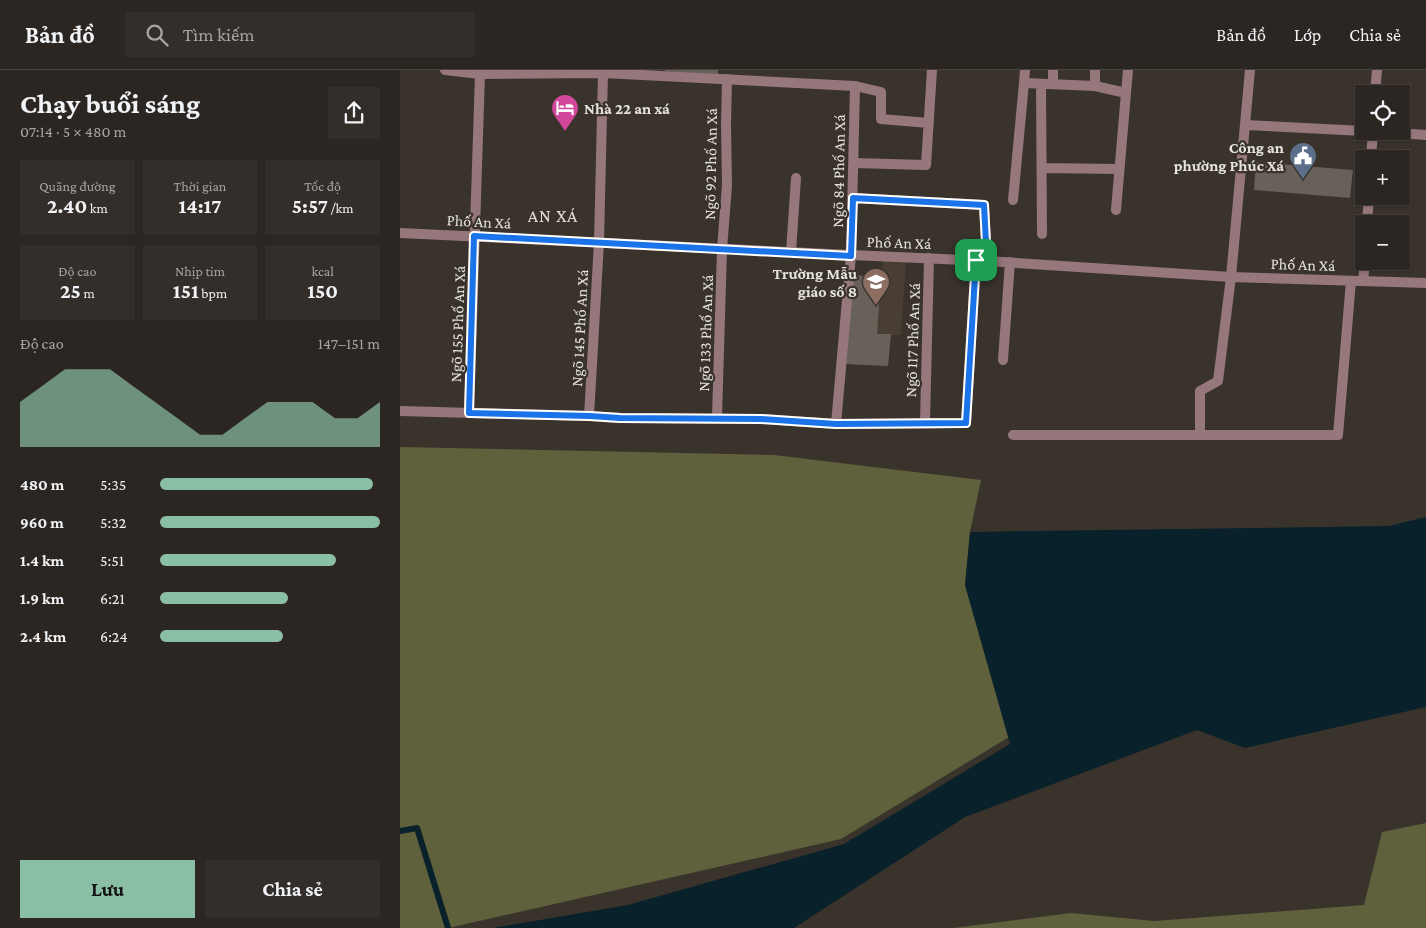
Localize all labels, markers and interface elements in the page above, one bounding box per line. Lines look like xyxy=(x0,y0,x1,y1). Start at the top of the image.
search box xyxy=(125,12,475,57)
text: Bản đồ xyxy=(25,21,95,48)
icon: search xyxy=(143,21,171,49)
text: Tìm kiếm xyxy=(183,24,255,45)
text: Bản đồ xyxy=(1216,25,1266,45)
text: Lớp xyxy=(1294,25,1321,45)
text: Chia sẻ xyxy=(1349,25,1401,45)
map controls xyxy=(1355,85,1410,270)
button: locate xyxy=(1355,85,1410,140)
button: share xyxy=(328,87,380,139)
text: Chạy buổi sáng xyxy=(20,88,200,119)
hotel icon: Nhà 22 an xá xyxy=(550,93,580,132)
place label: Nhà 22 an xá xyxy=(584,100,670,117)
street label: Ngõ 92 Phố An Xá xyxy=(701,107,721,220)
street label: Ngõ 84 Phố An Xá xyxy=(829,114,849,228)
text: 07:14 · 5 × 480 m xyxy=(20,123,126,140)
place label: Công an phường Phúc Xá xyxy=(1174,139,1284,174)
public building icon: Công an phường Phúc Xá xyxy=(1288,141,1318,180)
button: + xyxy=(1355,150,1410,205)
text: Quãng đường xyxy=(39,178,115,194)
text: Thời gian xyxy=(174,178,226,194)
text: Tốc độ xyxy=(304,178,341,194)
text: 2.40 xyxy=(47,194,87,218)
text: 14:17 xyxy=(178,194,222,218)
text: 5:57 xyxy=(292,194,328,218)
text: km xyxy=(87,200,108,216)
text: /km xyxy=(328,200,353,216)
district label: AN XÁ xyxy=(528,206,578,226)
street label: Phố An Xá xyxy=(446,211,512,232)
button: − xyxy=(1355,215,1410,270)
street label: Phố An Xá xyxy=(866,233,932,252)
pin xyxy=(955,239,997,281)
icon: arrive xyxy=(962,246,990,274)
street label: Phố An Xá xyxy=(1270,255,1336,274)
text: Độ cao xyxy=(58,263,96,279)
text: Nhịp tim xyxy=(175,263,225,279)
text: kcal xyxy=(311,263,334,279)
street label: Ngõ 155 Phố An Xá xyxy=(447,265,469,383)
place label: Trường Mẫu giáo số 8 xyxy=(772,265,857,300)
school or university icon: Trường Mẫu giáo số 8 xyxy=(861,267,891,306)
street label: Ngõ 145 Phố An Xá xyxy=(568,268,592,387)
street label: Ngõ 133 Phố An Xá xyxy=(695,274,717,392)
text: 25 xyxy=(60,279,81,303)
text: 151 xyxy=(173,279,199,303)
text: 150 xyxy=(307,279,338,303)
street label: Ngõ 117 Phố An Xá xyxy=(902,282,924,398)
text: m xyxy=(81,285,95,301)
text: bpm xyxy=(199,285,227,301)
text: Độ cao xyxy=(20,335,64,352)
text: 147–151 m xyxy=(318,335,380,352)
text: 480 m xyxy=(20,476,64,493)
text: 5:35 xyxy=(100,476,126,493)
text: 960 m xyxy=(20,514,64,531)
text: 5:32 xyxy=(100,514,126,531)
text: 1.4 km xyxy=(20,552,64,569)
text: 5:51 xyxy=(100,552,124,569)
text: 1.9 km xyxy=(20,590,64,607)
text: 6:21 xyxy=(100,590,125,607)
text: 2.4 km xyxy=(20,628,66,645)
text: 6:24 xyxy=(100,628,128,645)
button: Lưu xyxy=(20,860,195,918)
button: Chia sẻ xyxy=(205,860,380,918)

